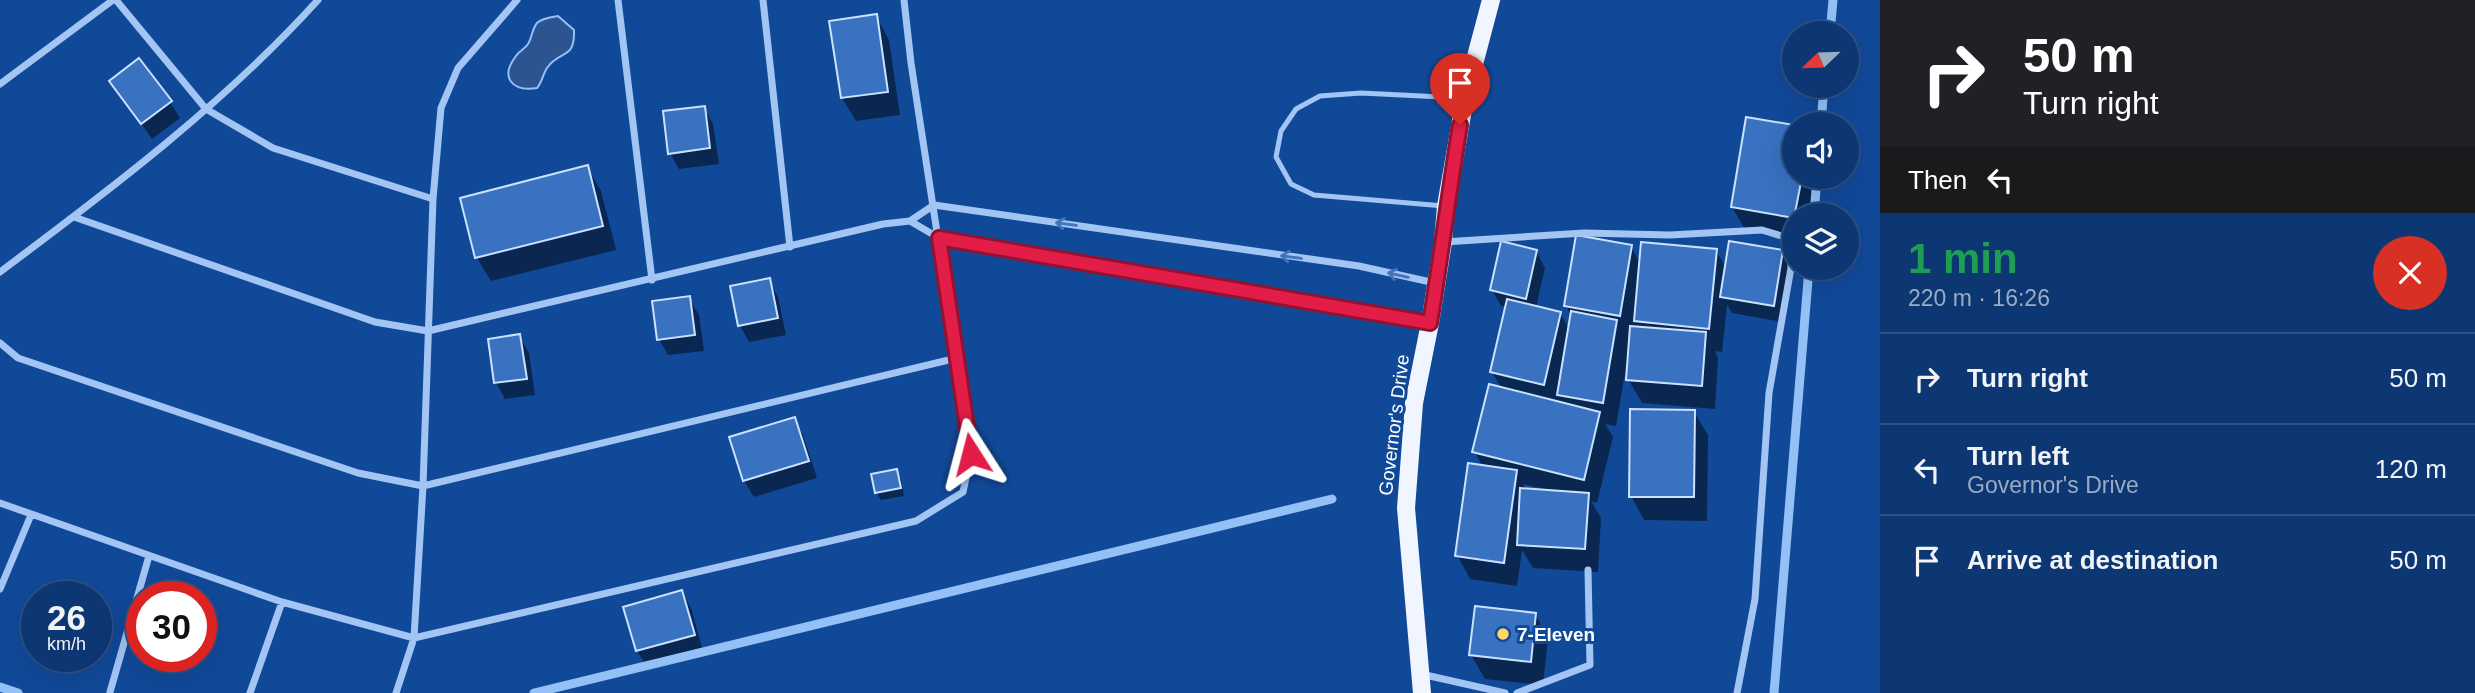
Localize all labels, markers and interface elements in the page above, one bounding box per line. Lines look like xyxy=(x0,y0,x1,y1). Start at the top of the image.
north arrow xyxy=(1782,21,1858,98)
map controls xyxy=(1782,21,1859,280)
icon: right xyxy=(1908,28,1999,119)
text: 50 m xyxy=(2023,28,2135,82)
pin xyxy=(1430,53,1490,125)
icon: arrive xyxy=(1441,64,1479,102)
text: Turn right xyxy=(2023,85,2159,121)
button: sound xyxy=(1782,112,1859,189)
icon: left xyxy=(1981,161,2019,199)
text: Then xyxy=(1908,165,1967,195)
button: layers xyxy=(1782,203,1859,280)
one-way arrow xyxy=(1055,218,1078,231)
text: 1 min xyxy=(1908,235,2018,282)
button: close xyxy=(2373,236,2447,310)
one-way arrow xyxy=(1280,250,1303,263)
one-way arrow xyxy=(1387,268,1409,281)
text: 220 m · 16:26 xyxy=(1908,285,2050,311)
street label: Governor's Drive xyxy=(1375,353,1413,497)
icon: right xyxy=(1908,360,1946,398)
text: Turn right xyxy=(1967,363,2088,393)
text: 50 m xyxy=(2389,363,2447,393)
position arrow xyxy=(934,417,1008,491)
text: Turn left xyxy=(1967,441,2069,471)
icon: left xyxy=(1908,451,1946,489)
text: 120 m xyxy=(2375,454,2447,484)
text: Governor's Drive xyxy=(1967,472,2139,498)
icon: arrive xyxy=(1908,542,1946,580)
text: Arrive at destination xyxy=(1967,545,2218,575)
text: 50 m xyxy=(2389,545,2447,575)
speed limit sign: 30 xyxy=(126,581,217,672)
text: 26 xyxy=(47,598,86,637)
place label: 7-Eleven xyxy=(1517,624,1595,645)
marker: 7-Eleven xyxy=(1495,626,1511,642)
text: km/h xyxy=(47,634,86,654)

